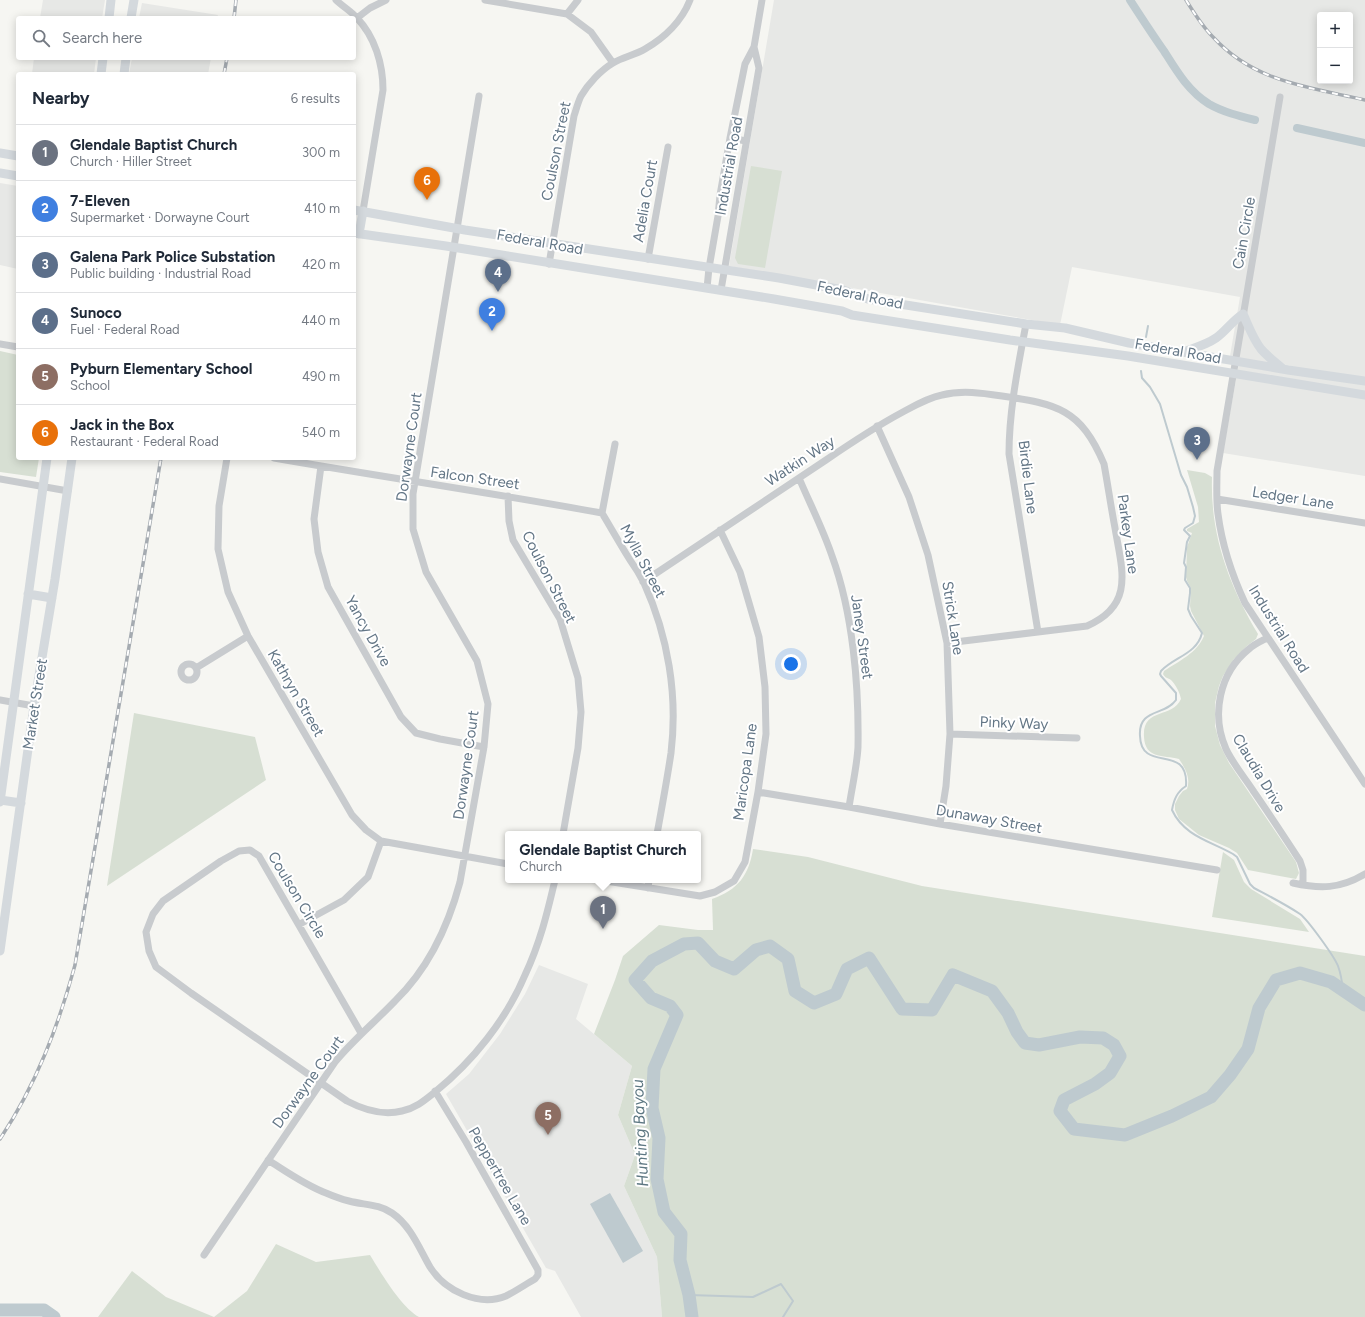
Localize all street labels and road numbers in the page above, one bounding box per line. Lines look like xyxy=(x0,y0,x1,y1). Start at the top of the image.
street label: Coulson Street xyxy=(538,99,575,202)
street label: Industrial Road xyxy=(711,115,747,217)
street label: Adelia Court xyxy=(629,158,661,244)
street label: Cain Circle xyxy=(1229,195,1259,271)
street label: Federal Road xyxy=(495,226,585,258)
street label: Federal Road xyxy=(815,277,905,313)
street label: Federal Road xyxy=(1133,335,1223,367)
street label: Dorwayne Court xyxy=(392,391,426,503)
street label: Watkin Way xyxy=(762,432,838,490)
street label: Birdie Lane xyxy=(1015,439,1041,515)
street label: Falcon Street xyxy=(429,463,521,493)
street label: Ledger Lane xyxy=(1251,483,1335,513)
street label: Parkey Lane xyxy=(1114,493,1142,575)
street label: Mylla Street xyxy=(616,521,670,601)
street label: Coulson Street xyxy=(518,528,580,626)
street label: Strick Lane xyxy=(938,580,968,656)
street label: Industrial Road xyxy=(1245,582,1313,676)
street label: Yancy Drive xyxy=(341,592,395,670)
street label: Janey Street xyxy=(847,593,877,681)
street label: Kathryn Street xyxy=(264,646,328,740)
street label: Market Street xyxy=(19,657,51,751)
street label: Dorwayne Court xyxy=(449,709,483,821)
street label: Pinky Way xyxy=(979,713,1049,733)
street label: Maricopa Lane xyxy=(729,722,761,822)
street label: Claudia Drive xyxy=(1229,730,1289,816)
street label: Dunaway Street xyxy=(935,801,1044,837)
street label: Coulson Circle xyxy=(264,848,330,942)
street label: Dorwayne Court xyxy=(268,1032,348,1132)
street label: Peppertree Lane xyxy=(465,1124,535,1228)

